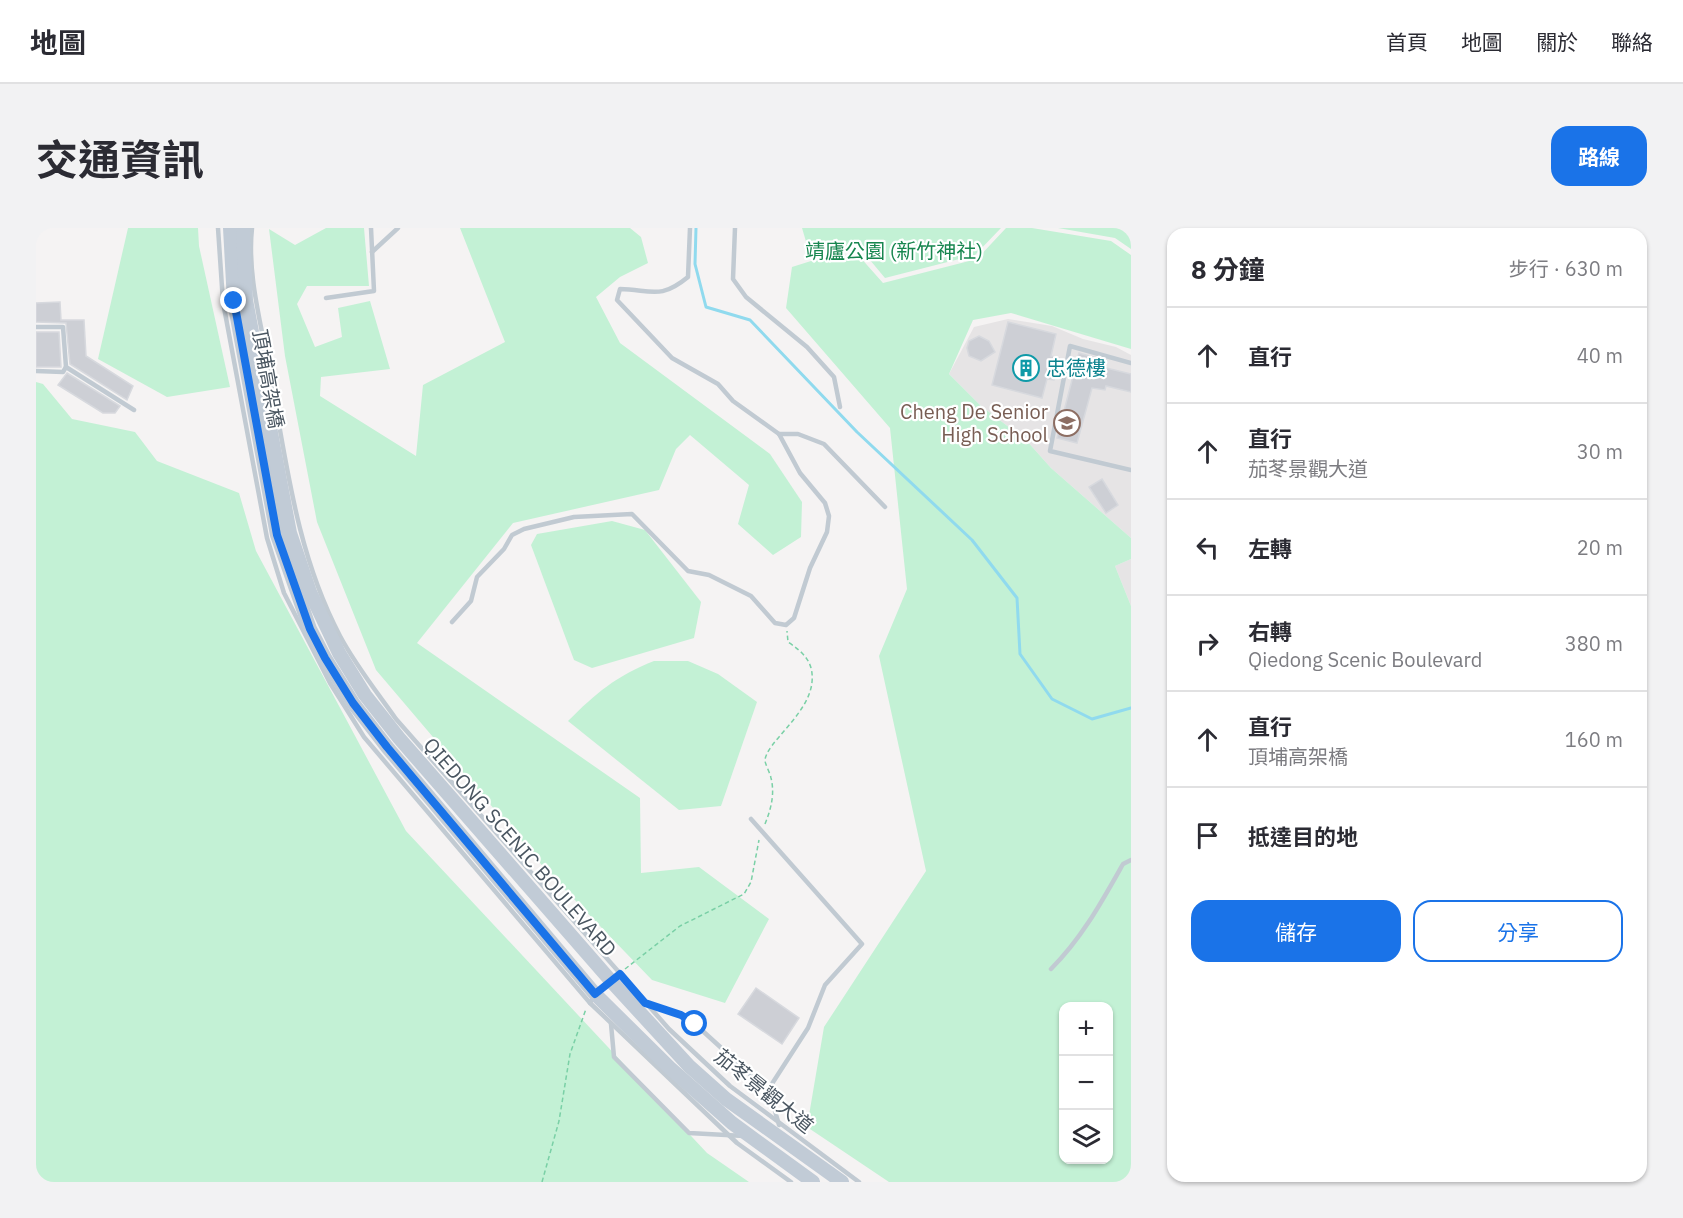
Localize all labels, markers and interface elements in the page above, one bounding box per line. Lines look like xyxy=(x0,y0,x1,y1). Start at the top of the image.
text: 地圖 xyxy=(30,24,86,61)
text: 首頁 xyxy=(1386,28,1428,56)
text: 地圖 xyxy=(1461,28,1503,56)
text: 關於 xyxy=(1536,28,1578,56)
text: 聯絡 xyxy=(1611,28,1653,56)
button: 路線 xyxy=(1551,126,1647,186)
text: 交通資訊 xyxy=(36,132,204,187)
park label: 靖廬公園 (新竹神社) xyxy=(805,237,983,264)
text: 8 分鐘 xyxy=(1191,252,1265,286)
text: 步行 · 630 m xyxy=(1509,255,1623,282)
route end xyxy=(220,287,246,313)
street label: 頂埔高架橋 xyxy=(247,327,290,430)
icon: ahead xyxy=(1191,339,1224,372)
text: 直行 xyxy=(1248,342,1292,371)
text: 40 m xyxy=(1577,342,1623,369)
building icon: 忠德樓 xyxy=(1011,353,1041,383)
place label: 忠德樓 xyxy=(1046,354,1106,381)
place label: Cheng De Senior High School xyxy=(900,398,1048,448)
school or university icon: Cheng De Senior High School xyxy=(1052,408,1082,438)
text: 直行 xyxy=(1248,424,1292,453)
icon: ahead xyxy=(1191,435,1224,468)
text: 30 m xyxy=(1577,438,1623,465)
text: 茄苳景觀大道 xyxy=(1248,455,1368,482)
icon: left xyxy=(1191,531,1224,564)
text: 左轉 xyxy=(1248,534,1292,563)
text: 20 m xyxy=(1577,534,1623,561)
text: 右轉 xyxy=(1248,617,1292,646)
icon: right xyxy=(1191,627,1224,660)
text: 380 m xyxy=(1565,630,1623,657)
text: Qiedong Scenic Boulevard xyxy=(1248,646,1482,673)
text: 直行 xyxy=(1248,712,1292,741)
icon: ahead xyxy=(1191,723,1224,756)
text: 160 m xyxy=(1565,726,1623,753)
street label: QIEDONG SCENIC BOULEVARD xyxy=(418,731,623,962)
text: 頂埔高架橋 xyxy=(1248,743,1348,770)
icon: arrive xyxy=(1191,819,1224,852)
text: 抵達目的地 xyxy=(1248,822,1358,851)
button: 儲存 xyxy=(1191,900,1401,962)
button: 分享 xyxy=(1413,900,1623,962)
map controls xyxy=(1059,1002,1113,1164)
button: + xyxy=(1059,1002,1113,1056)
route start xyxy=(681,1010,707,1036)
street label: 茄苳景觀大道 xyxy=(709,1042,819,1139)
button: − xyxy=(1059,1056,1113,1110)
button: layers xyxy=(1059,1110,1113,1164)

